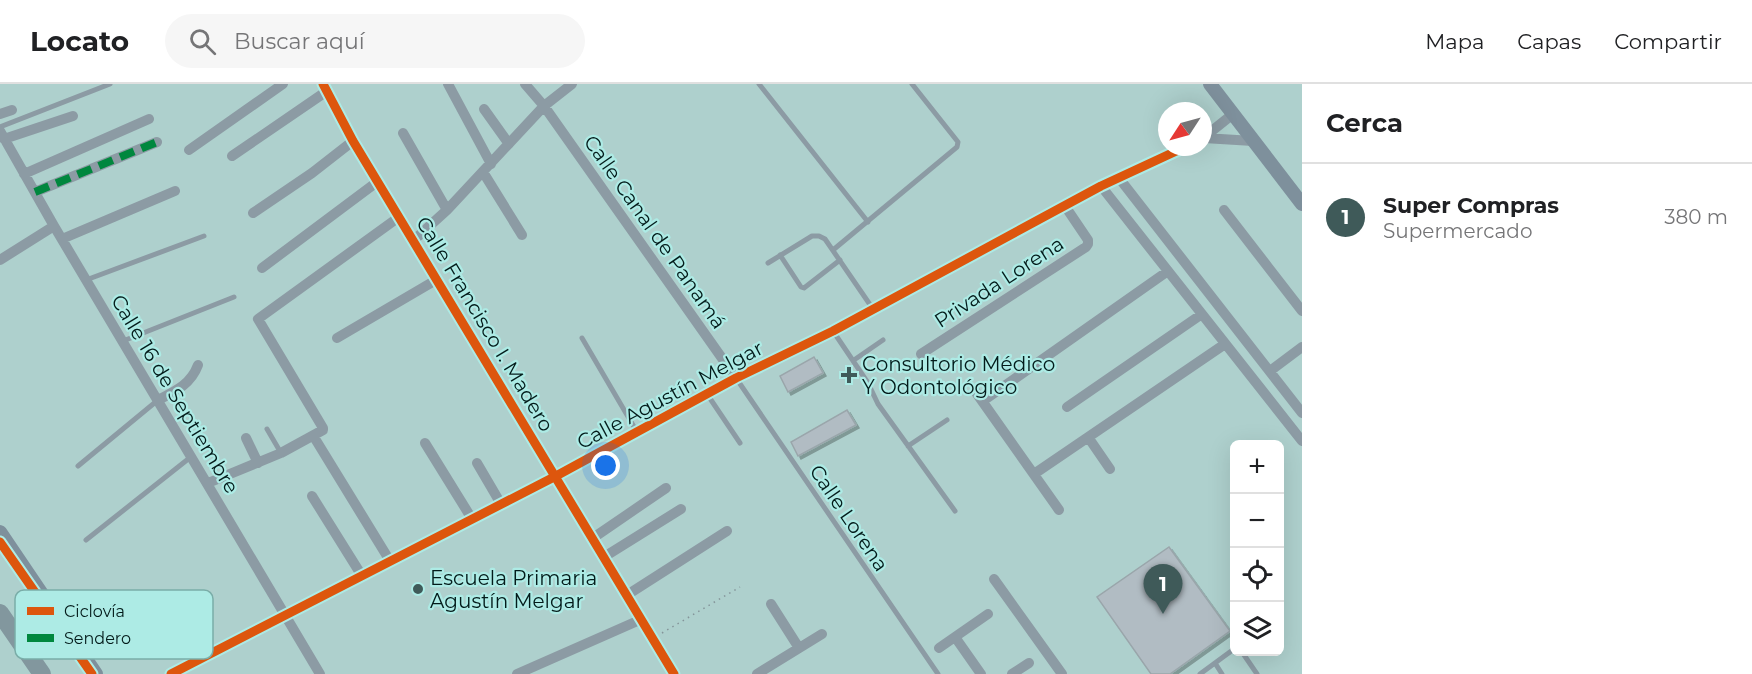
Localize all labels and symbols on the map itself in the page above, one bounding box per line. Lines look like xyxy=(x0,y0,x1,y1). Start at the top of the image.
north arrow xyxy=(1158,102,1212,156)
street label: Calle Canal de Panamá xyxy=(579,131,731,333)
street label: Calle Francisco I. Madero xyxy=(411,212,559,436)
street label: Privada Lorena xyxy=(930,231,1068,333)
street label: Calle 16 de Septiembre xyxy=(106,290,244,498)
street label: Calle Agustín Melgar xyxy=(573,336,767,454)
place label: Consultorio Médico Y Odontológico xyxy=(862,352,1055,399)
marker: Consultorio Médico Y Odontológico xyxy=(840,366,858,384)
your location xyxy=(591,451,620,480)
street label: Calle Lorena xyxy=(805,460,893,576)
pin: 1 xyxy=(1144,564,1182,614)
place label: Escuela Primaria Agustín Melgar xyxy=(430,566,597,613)
marker: Escuela Primaria Agustín Melgar xyxy=(411,582,425,596)
legend xyxy=(15,590,213,659)
text: Ciclovía xyxy=(64,602,125,621)
text: Sendero xyxy=(64,629,131,648)

